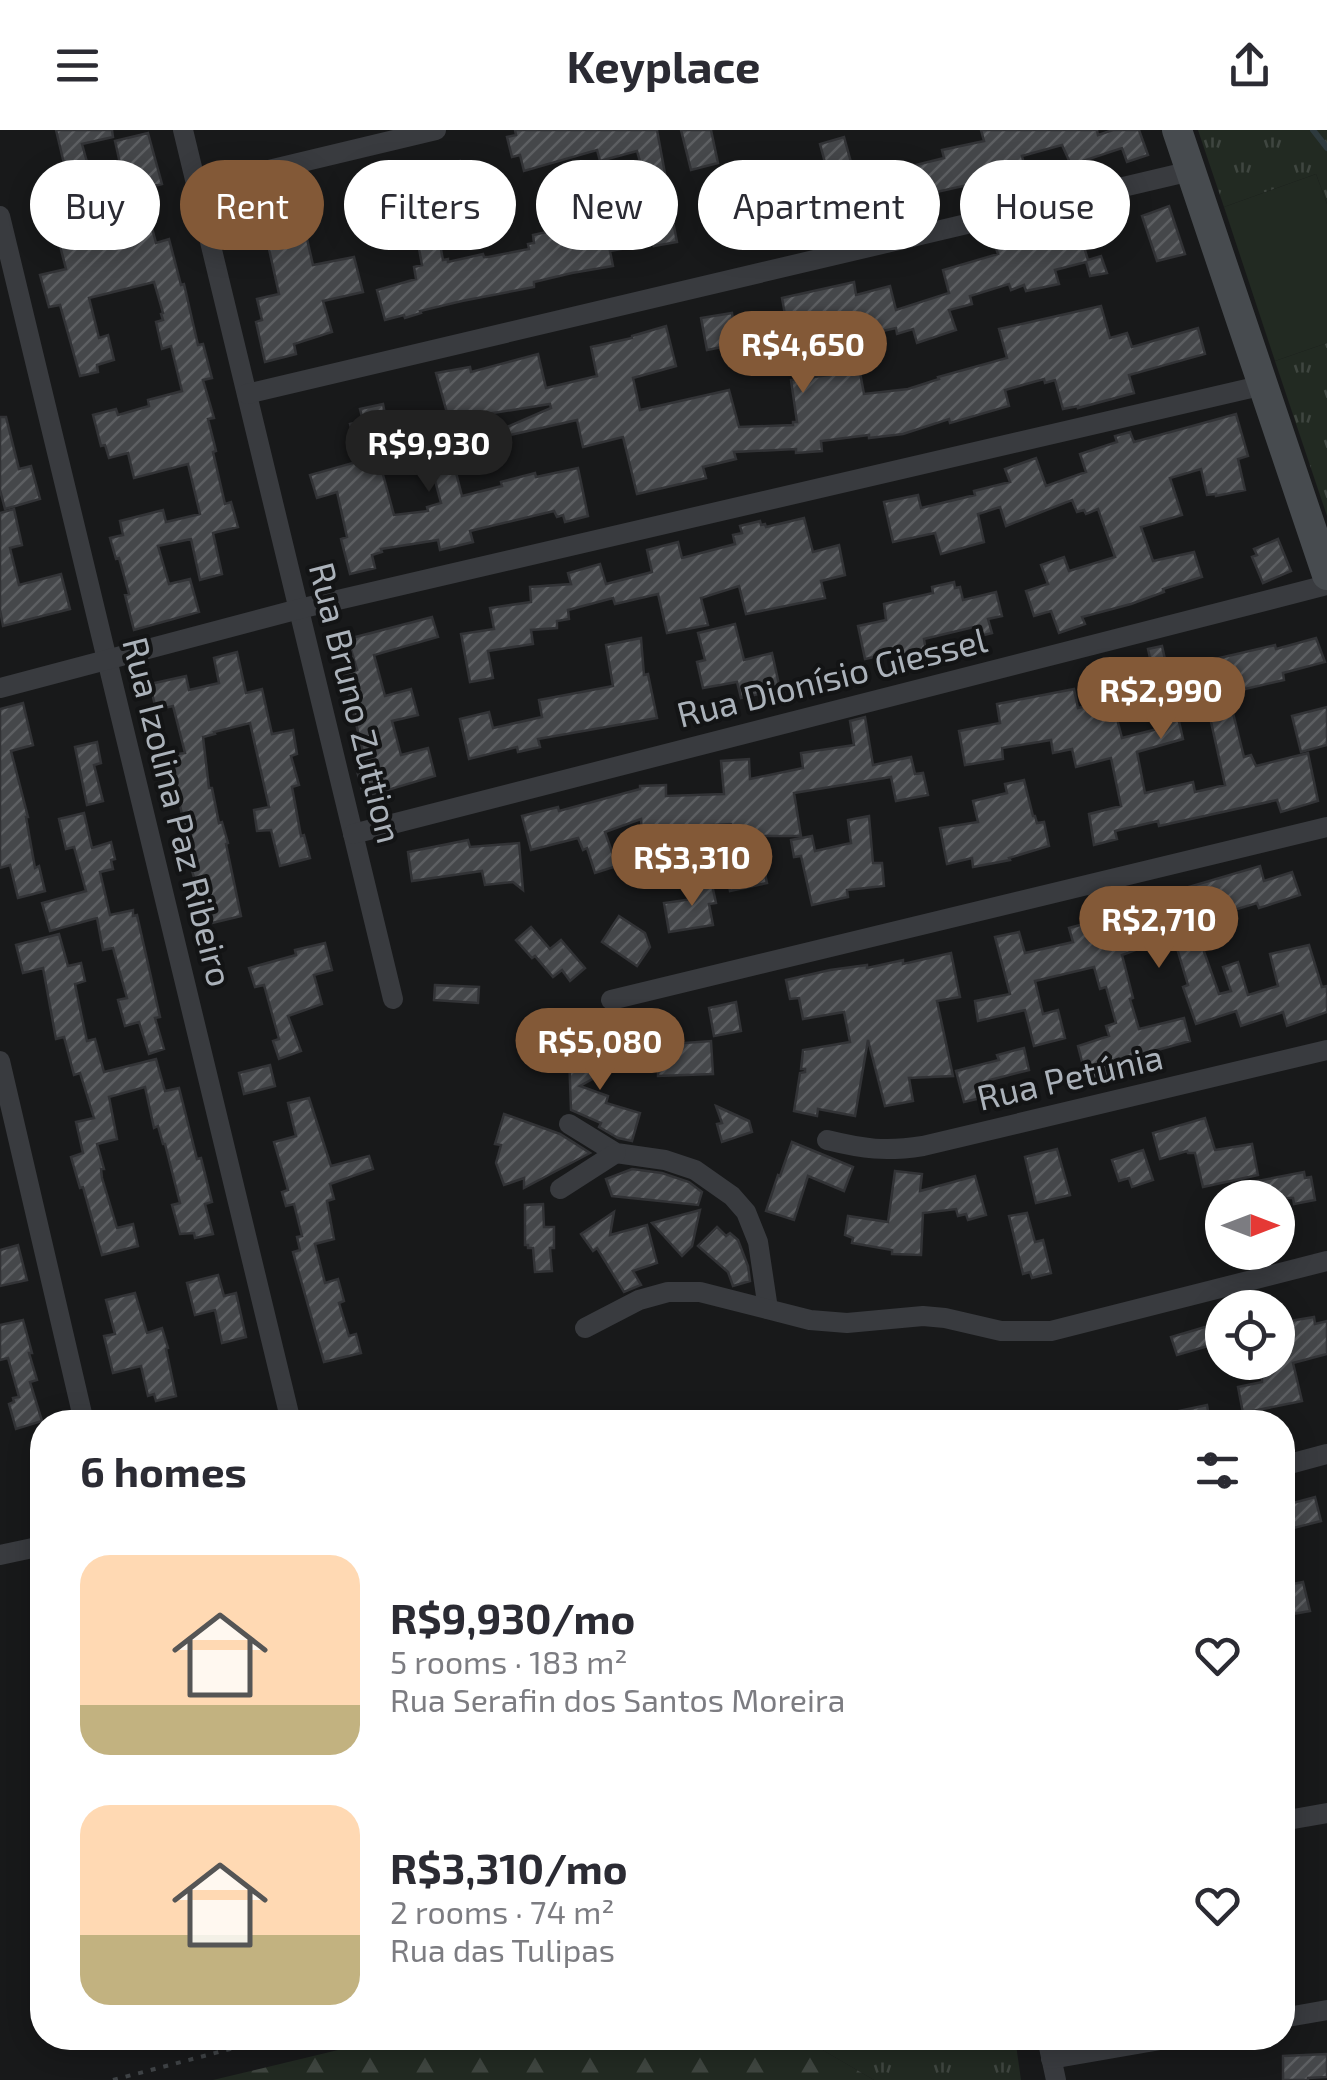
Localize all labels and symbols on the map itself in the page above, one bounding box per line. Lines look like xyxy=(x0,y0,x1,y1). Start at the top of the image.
pin: R$4,650 xyxy=(711,311,895,396)
pin: R$9,930 xyxy=(337,410,521,495)
street label: Rua Bruno Zuttion xyxy=(302,558,412,847)
street label: Rua Dionísio Giessel xyxy=(672,617,991,735)
street label: Rua Izolina Paz Ribeiro xyxy=(115,633,243,991)
pin: R$2,990 xyxy=(1069,657,1253,742)
pin: R$3,310 xyxy=(600,824,784,909)
pin: R$2,710 xyxy=(1067,886,1251,971)
pin: R$5,080 xyxy=(508,1008,692,1093)
street label: Rua Petúnia xyxy=(973,1034,1167,1118)
north arrow xyxy=(1205,1180,1295,1270)

